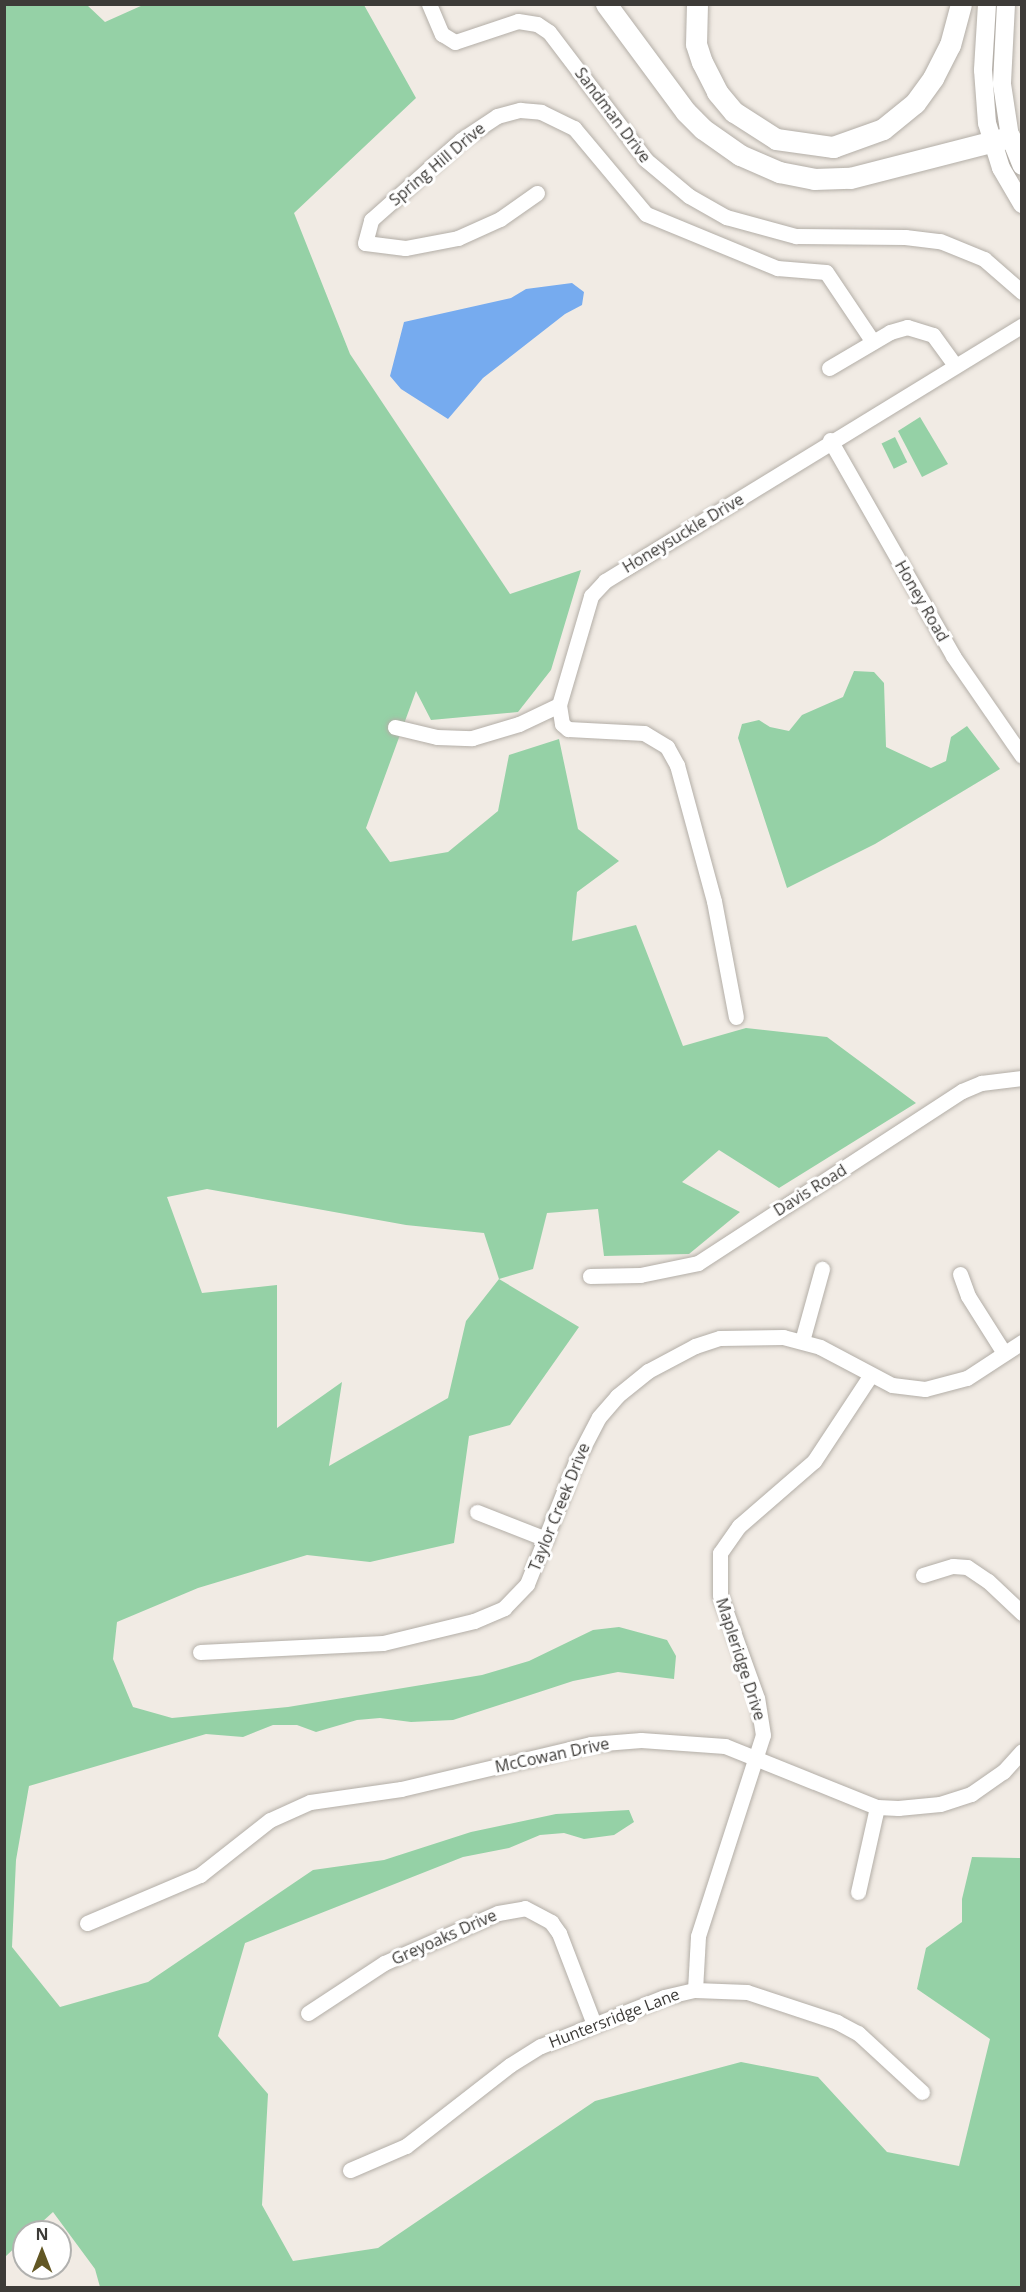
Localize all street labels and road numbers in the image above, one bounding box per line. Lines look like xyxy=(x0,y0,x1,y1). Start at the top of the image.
street label: Sandman Drive xyxy=(571,64,655,166)
street label: Spring Hill Drive xyxy=(385,118,489,210)
street label: Honeysuckle Drive xyxy=(619,489,747,577)
street label: Honey Road xyxy=(891,557,953,645)
street label: Davis Road xyxy=(770,1160,850,1220)
street label: Taylor Creek Drive xyxy=(525,1440,593,1574)
street label: Mapleridge Drive xyxy=(712,1595,770,1723)
street label: McCowan Drive xyxy=(493,1734,611,1776)
street label: Greyoaks Drive xyxy=(388,1905,500,1969)
street label: Huntersridge Lane xyxy=(546,1984,682,2052)

